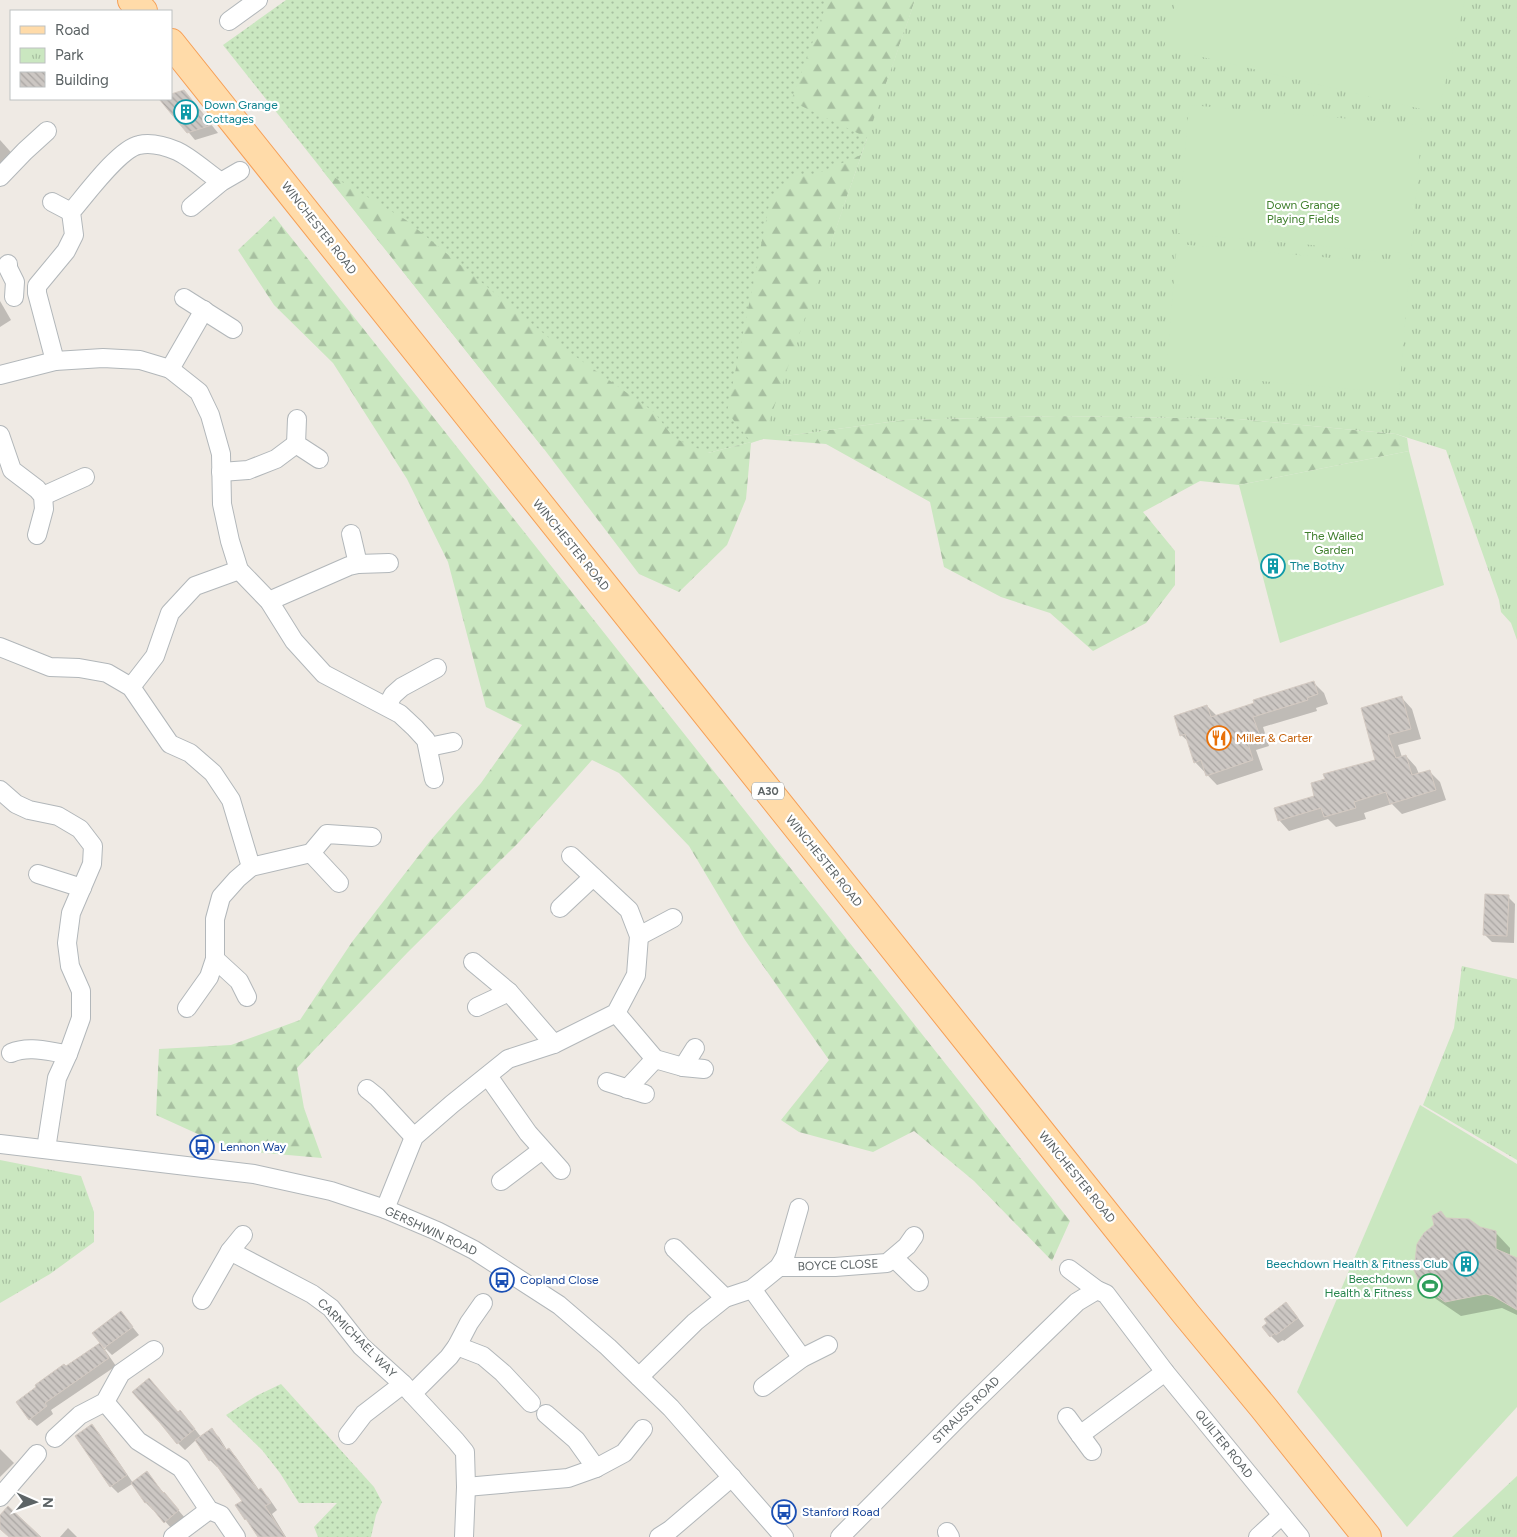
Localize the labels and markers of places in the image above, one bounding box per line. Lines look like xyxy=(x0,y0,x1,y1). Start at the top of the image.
place label: Down Grange Cottages xyxy=(204,98,278,126)
building icon: Down Grange Cottages xyxy=(173,99,199,125)
building icon: The Bothy xyxy=(1260,553,1286,579)
place label: The Bothy xyxy=(1290,559,1345,573)
restaurant icon: Miller & Carter xyxy=(1206,725,1232,751)
place label: Miller & Carter xyxy=(1236,731,1312,745)
bus stop icon: Lennon Way xyxy=(189,1134,215,1160)
place label: Lennon Way xyxy=(220,1140,287,1154)
building icon: Beechdown Health & Fitness Club xyxy=(1453,1251,1479,1277)
place label: Beechdown Health & Fitness Club xyxy=(1266,1257,1448,1271)
bus stop icon: Copland Close xyxy=(489,1267,515,1293)
place label: Beechdown Health & Fitness xyxy=(1325,1272,1412,1300)
place label: Copland Close xyxy=(520,1273,599,1287)
sports icon: Beechdown Health & Fitness xyxy=(1417,1273,1443,1299)
bus stop icon: Stanford Road xyxy=(771,1499,797,1525)
place label: Stanford Road xyxy=(802,1505,880,1519)

